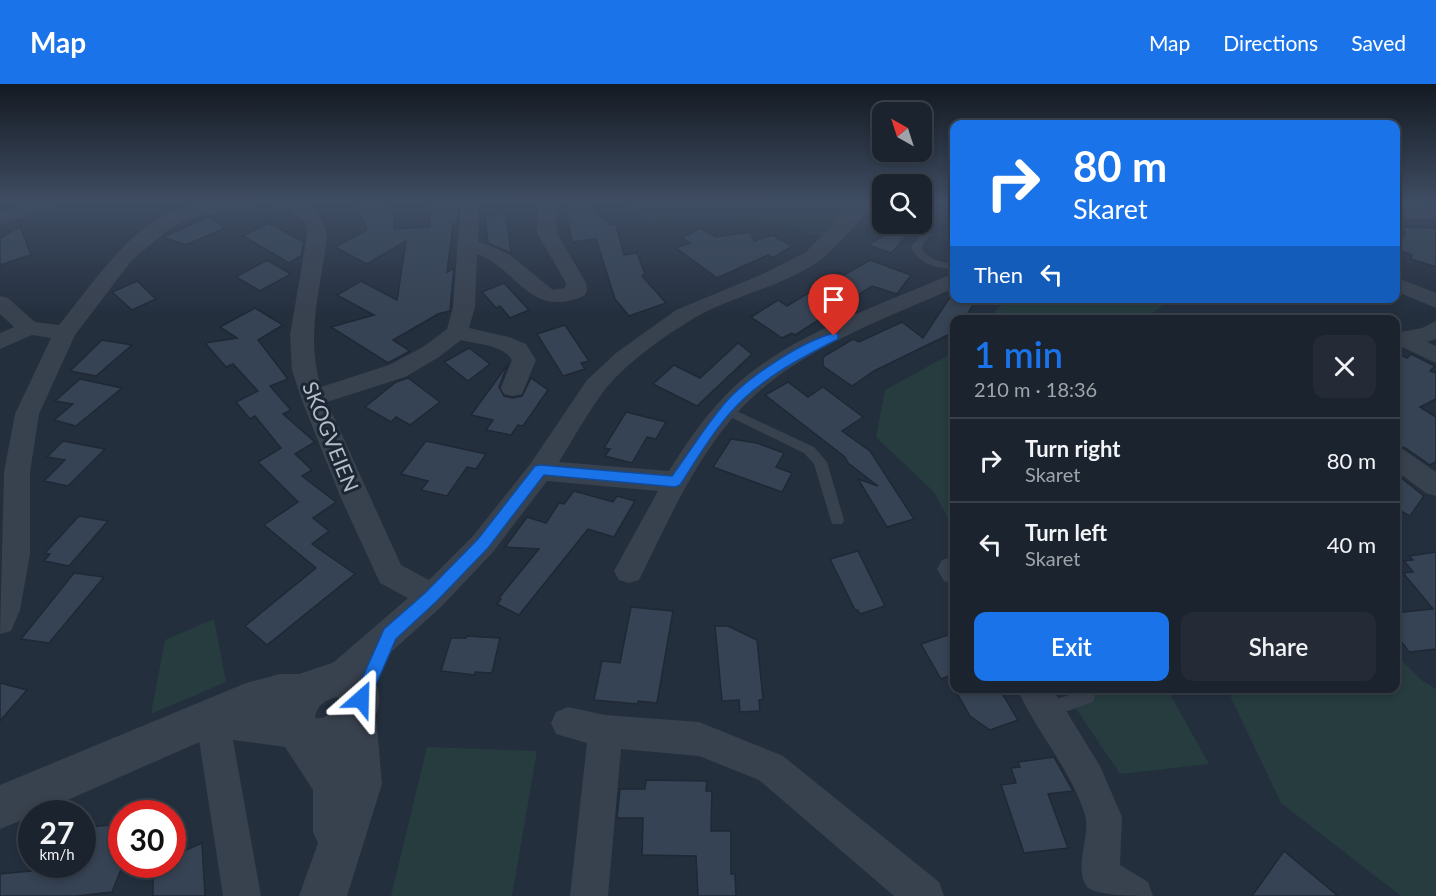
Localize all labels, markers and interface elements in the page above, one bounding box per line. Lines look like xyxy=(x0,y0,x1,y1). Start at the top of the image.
text: Map xyxy=(30,25,86,59)
text: Map xyxy=(1149,30,1190,55)
text: Directions xyxy=(1223,30,1318,55)
text: Saved xyxy=(1351,30,1406,55)
north arrow xyxy=(872,102,932,162)
map controls xyxy=(872,102,932,234)
text: 80 m xyxy=(1073,141,1167,191)
icon: right xyxy=(974,144,1052,222)
button: search xyxy=(872,174,932,234)
text: Skaret xyxy=(1073,192,1148,225)
icon: left xyxy=(1035,258,1068,291)
text: Then xyxy=(974,261,1023,288)
pin xyxy=(808,274,859,336)
icon: arrive xyxy=(817,283,850,316)
text: 1 min xyxy=(974,332,1063,376)
button: close xyxy=(1313,335,1376,398)
text: 210 m · 18:36 xyxy=(974,377,1097,401)
street label: SKOGVEIEN xyxy=(298,378,365,495)
text: Turn right xyxy=(1025,435,1120,462)
icon: right xyxy=(974,444,1007,477)
text: 80 m xyxy=(1327,447,1376,474)
text: Skaret xyxy=(1025,462,1080,486)
text: Turn left xyxy=(1025,519,1107,546)
icon: left xyxy=(974,528,1007,561)
text: 40 m xyxy=(1327,531,1376,558)
text: Skaret xyxy=(1025,546,1080,570)
button: Exit xyxy=(974,612,1169,681)
button: Share xyxy=(1181,612,1376,681)
position arrow xyxy=(329,667,393,731)
speed limit sign: 30 xyxy=(108,800,186,878)
text: 27 xyxy=(40,814,74,850)
text: km/h xyxy=(39,845,75,863)

